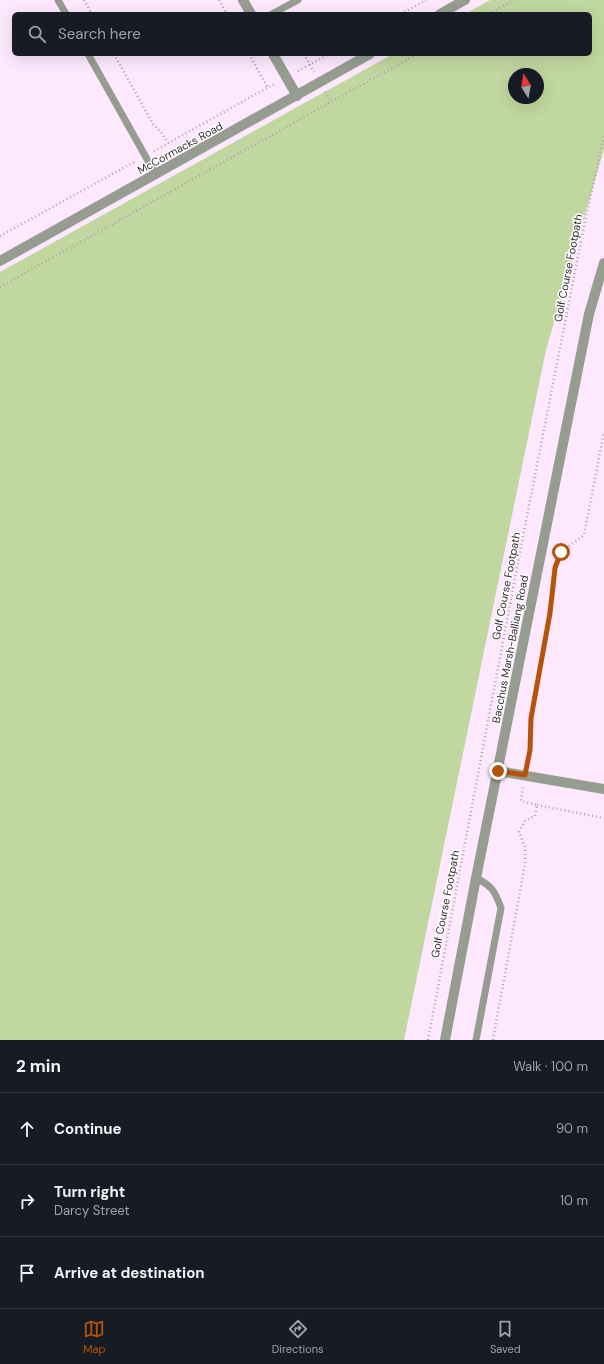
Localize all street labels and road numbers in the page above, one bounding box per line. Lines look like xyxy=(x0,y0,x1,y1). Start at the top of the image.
street label: McCormacks Road xyxy=(135,119,225,177)
street label: Golf Course Footpath xyxy=(551,213,585,323)
street label: Golf Course Footpath xyxy=(489,531,523,641)
street label: Bacchus Marsh-Balliang Road xyxy=(489,574,531,724)
street label: Golf Course Footpath xyxy=(428,849,462,959)

